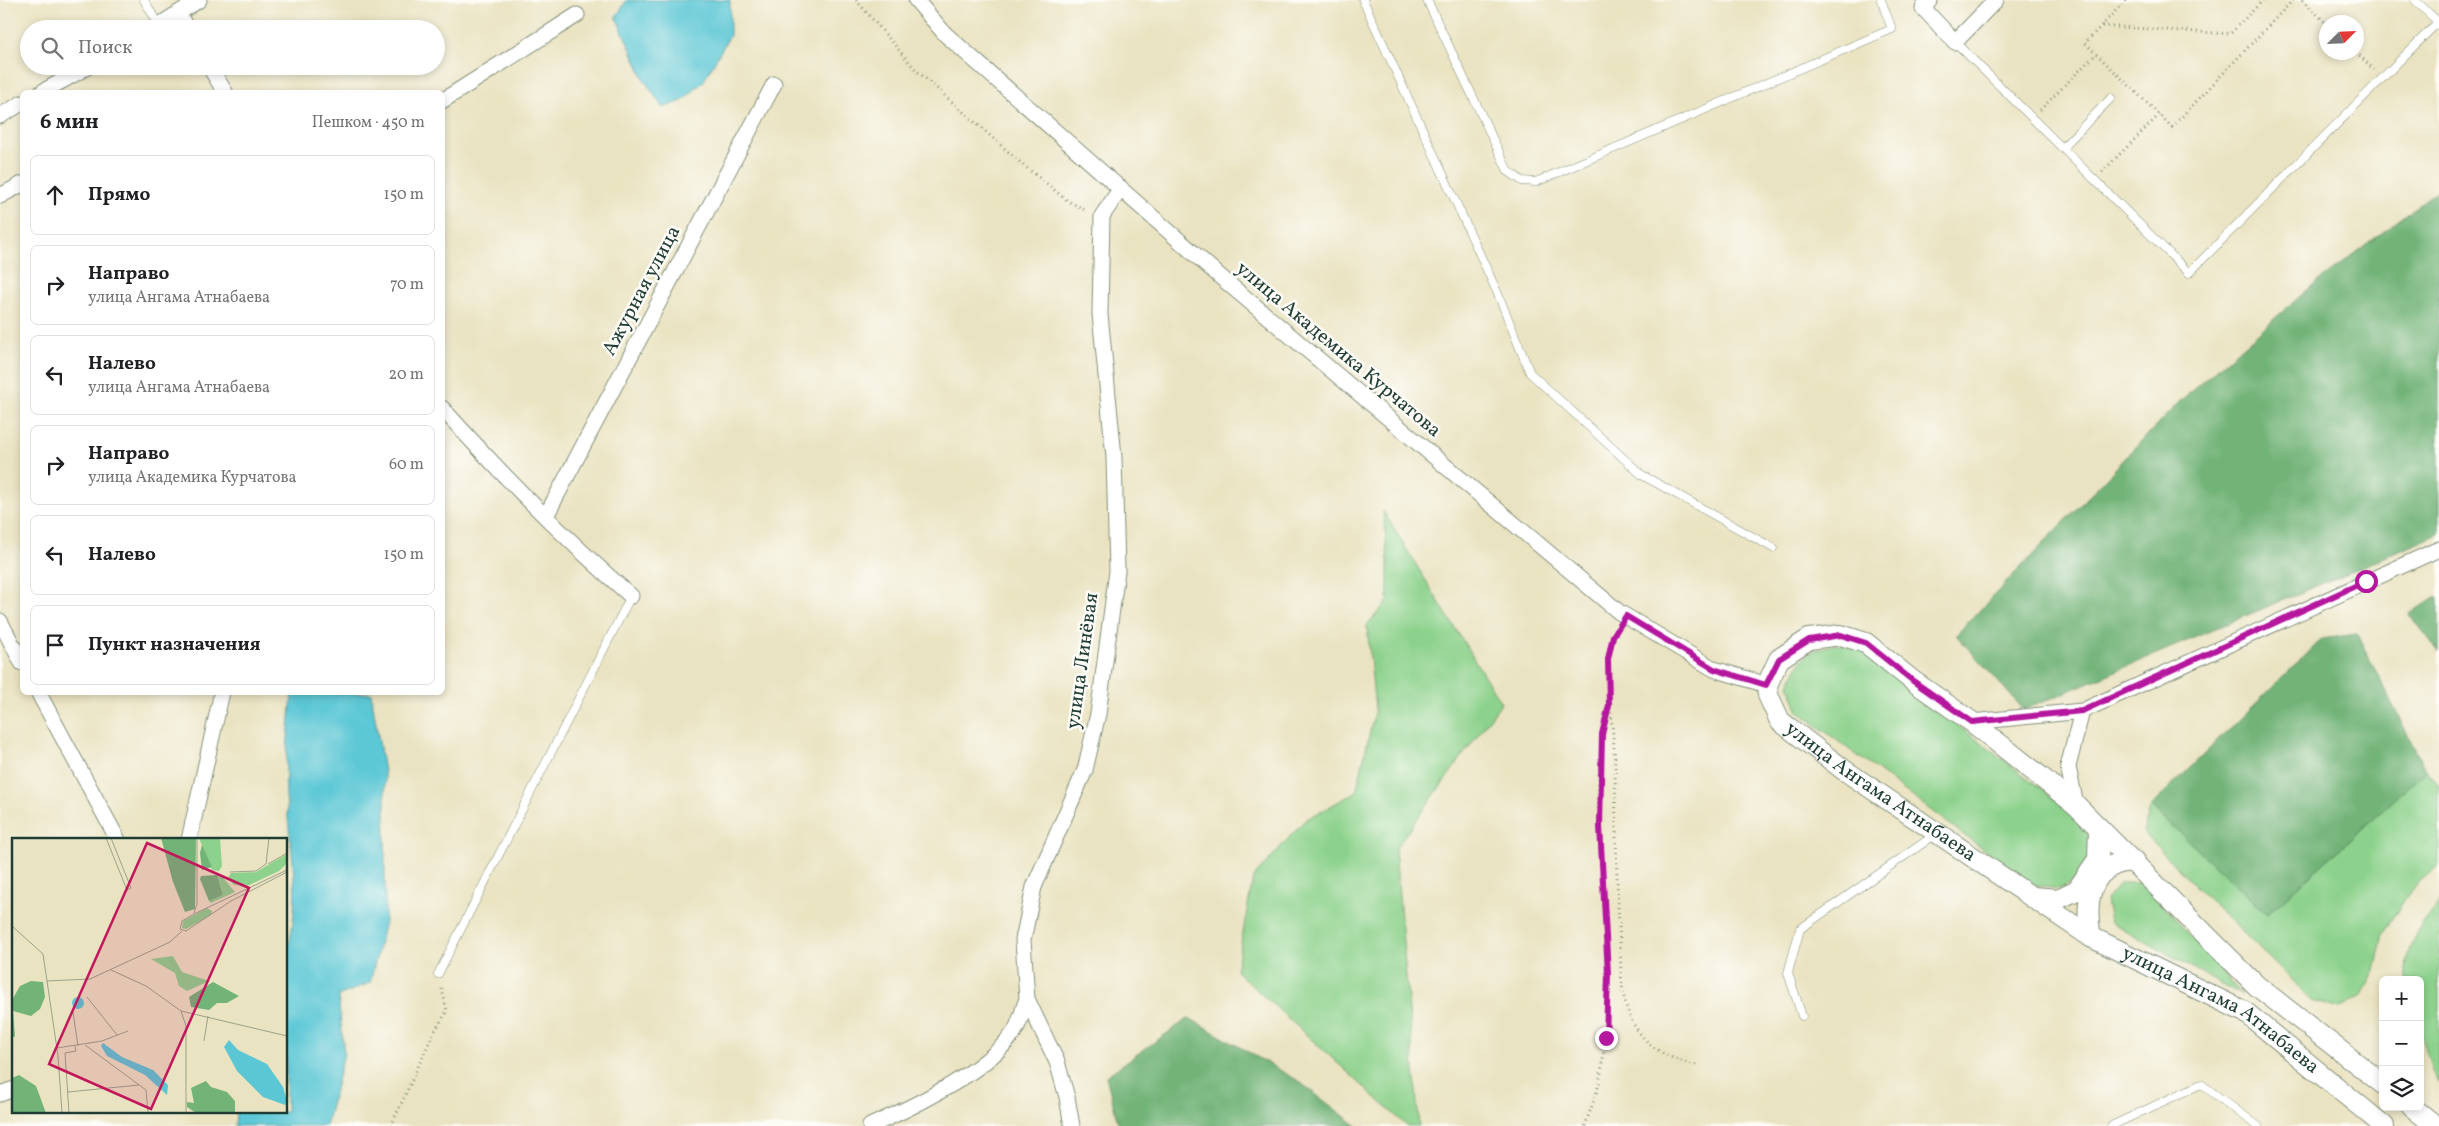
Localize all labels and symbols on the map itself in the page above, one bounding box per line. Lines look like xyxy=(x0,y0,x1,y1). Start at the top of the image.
north arrow xyxy=(2319,15,2364,60)
street label: Ажурная улица xyxy=(596,221,688,361)
street label: улица Академика Курчатова xyxy=(1229,255,1447,445)
route start xyxy=(2355,570,2378,593)
street label: улица Линёвая xyxy=(1060,591,1106,731)
street label: улица Ангама Атнабаева xyxy=(1779,716,1981,869)
inset map xyxy=(12,838,288,1114)
street label: улица Ангама Атнабаева xyxy=(2117,940,2325,1081)
route end xyxy=(1595,1027,1618,1050)

